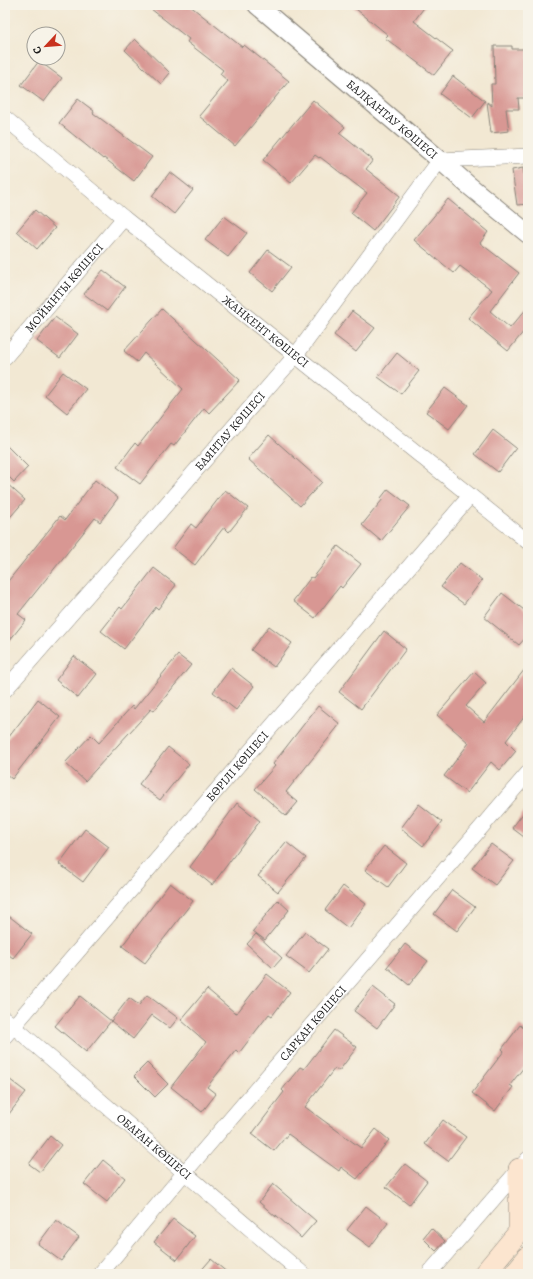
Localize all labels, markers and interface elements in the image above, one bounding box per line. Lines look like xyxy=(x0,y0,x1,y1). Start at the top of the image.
north arrow xyxy=(26,26,66,66)
text: С xyxy=(29,44,46,56)
street label: БАЛҚАНТАУ КӨШЕСІ xyxy=(343,76,441,163)
street label: МОЙЫНТЫ КӨШЕСІ xyxy=(21,240,107,336)
street label: ЖАНКЕНТ КӨШЕСІ xyxy=(219,292,312,371)
street label: БАЯНТАУ КӨШЕСІ xyxy=(191,388,269,474)
street label: БӨРІЛІ КӨШЕСІ xyxy=(202,728,272,805)
street label: САРҚАН КӨШЕСІ xyxy=(276,982,350,1064)
street label: ОБАҒАН КӨШЕСІ xyxy=(113,1110,195,1183)

